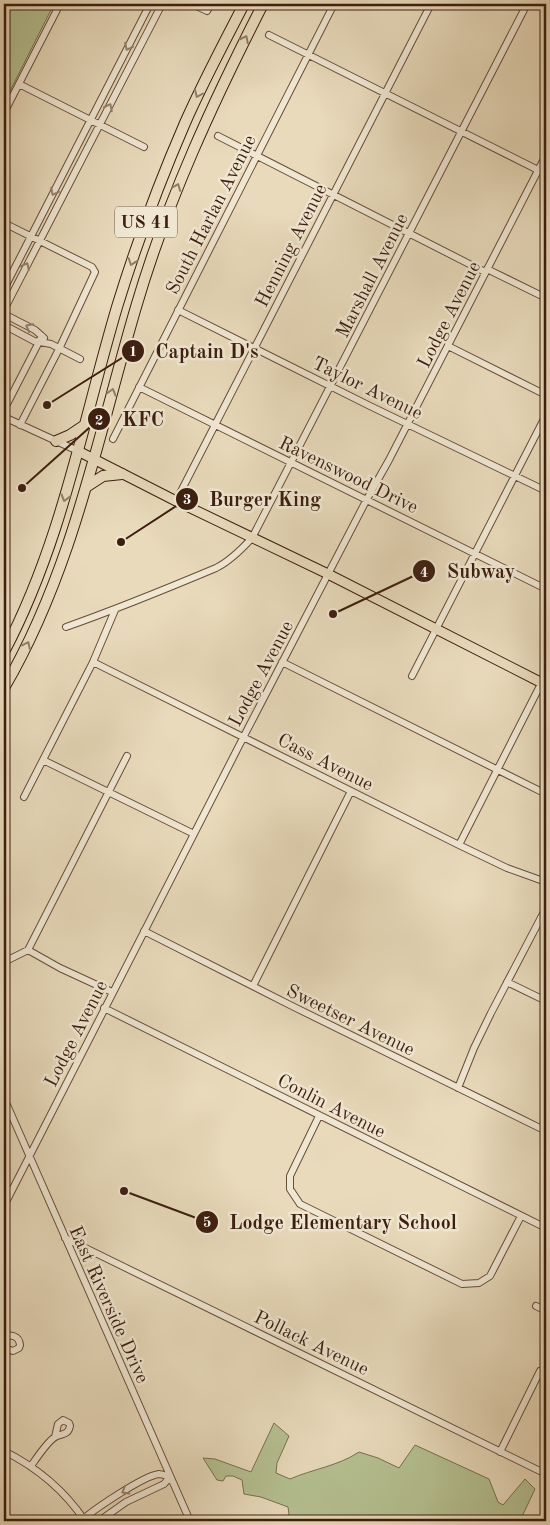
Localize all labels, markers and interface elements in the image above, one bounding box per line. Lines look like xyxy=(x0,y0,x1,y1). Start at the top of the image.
one-way arrow xyxy=(239,36,249,45)
one-way arrow xyxy=(124,42,134,51)
one-way arrow xyxy=(194,89,205,98)
one-way arrow xyxy=(103,103,113,112)
street label: South Harlan Avenue xyxy=(164,132,261,298)
street label: Henning Avenue xyxy=(253,181,331,311)
one-way arrow xyxy=(171,183,181,192)
one-way arrow xyxy=(50,186,60,195)
road number: US 41 xyxy=(115,206,177,238)
street label: Marshall Avenue xyxy=(334,211,413,341)
one-way arrow xyxy=(128,257,138,265)
street label: Lodge Avenue xyxy=(415,259,485,371)
one-way arrow xyxy=(20,263,30,272)
one-way arrow xyxy=(25,323,34,333)
callout: Captain D's xyxy=(120,333,269,368)
text: Captain D's xyxy=(155,343,259,363)
text: 1 xyxy=(129,345,137,360)
street label: Taylor Avenue xyxy=(309,354,425,424)
one-way arrow xyxy=(106,387,117,396)
callout: KFC xyxy=(87,402,174,437)
text: KFC xyxy=(122,411,164,431)
text: 2 xyxy=(95,414,103,429)
street label: Ravenswood Drive xyxy=(275,434,421,518)
callout: Burger King xyxy=(174,481,332,516)
text: Burger King xyxy=(209,491,321,511)
one-way arrow xyxy=(61,493,71,501)
text: 3 xyxy=(183,493,191,508)
callout: Subway xyxy=(412,554,525,589)
text: Subway xyxy=(447,563,515,583)
text: 4 xyxy=(420,566,428,581)
street label: Lodge Avenue xyxy=(226,618,298,730)
one-way arrow xyxy=(21,641,31,650)
street label: Cass Avenue xyxy=(274,731,376,795)
street label: Lodge Avenue xyxy=(42,978,112,1090)
street label: Sweetser Avenue xyxy=(283,982,417,1061)
street label: Conlin Avenue xyxy=(274,1072,388,1143)
callout: Lodge Elementary School xyxy=(195,1204,467,1239)
text: Lodge Elementary School xyxy=(229,1214,457,1234)
text: 5 xyxy=(203,1216,211,1231)
street label: East Riverside Drive xyxy=(64,1223,151,1387)
street label: Pollack Avenue xyxy=(251,1308,371,1380)
one-way arrow xyxy=(122,1484,131,1494)

